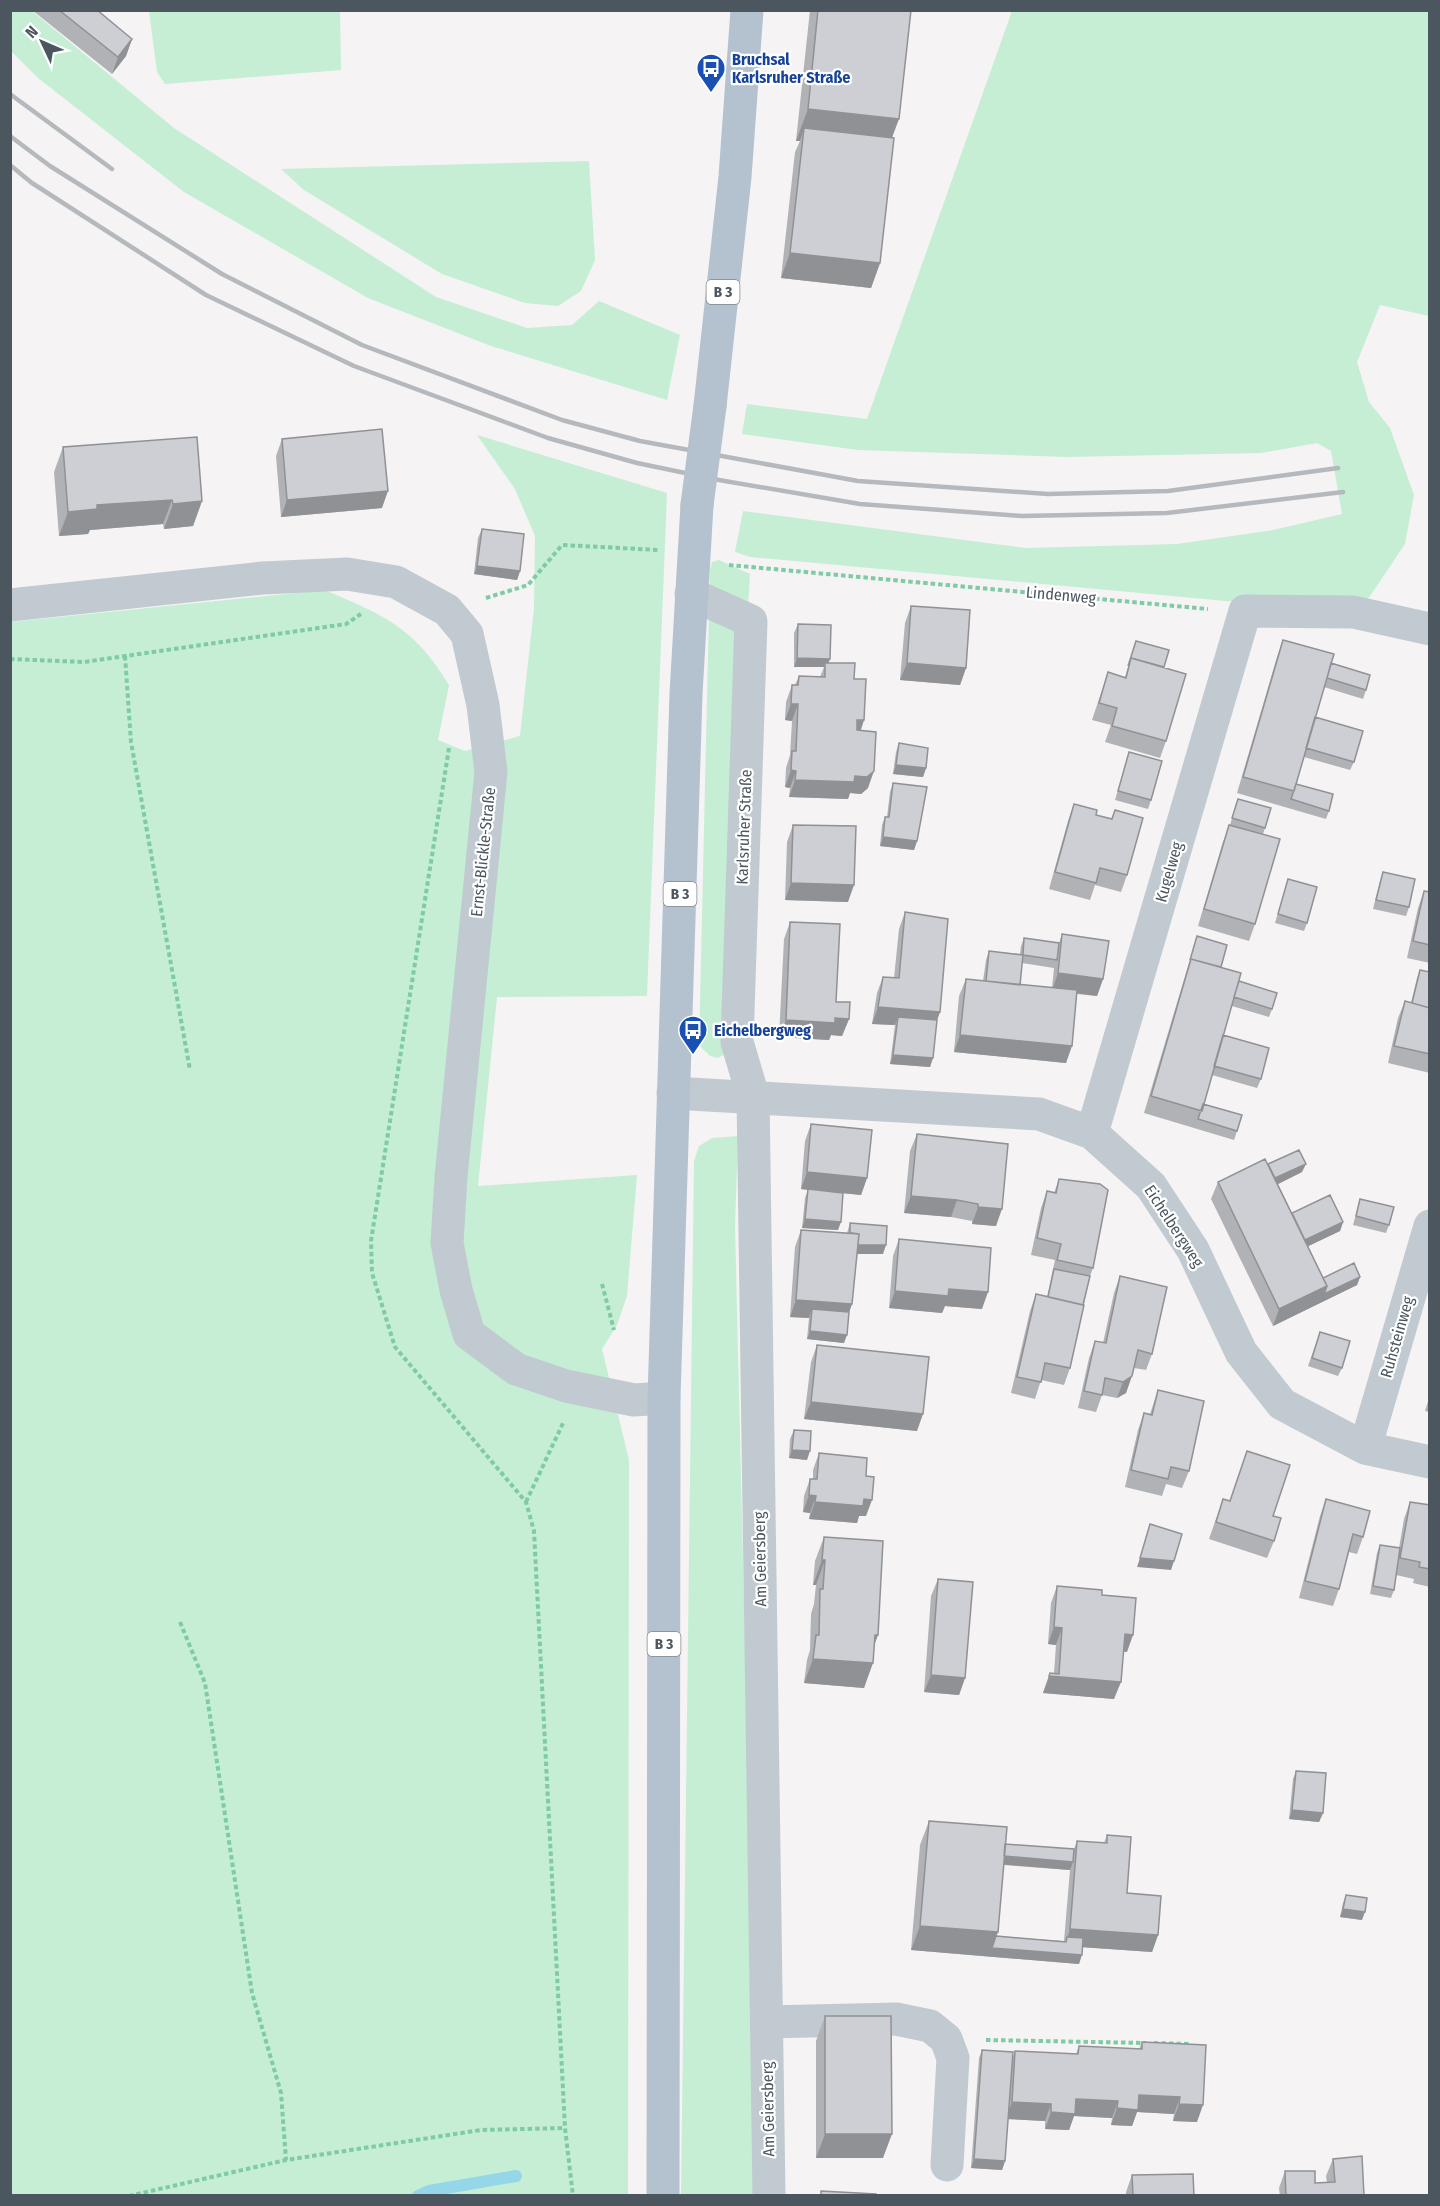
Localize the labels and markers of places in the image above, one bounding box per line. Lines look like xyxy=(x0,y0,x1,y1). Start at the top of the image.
place label: Bruchsal Karlsruher Straße xyxy=(732,50,850,87)
bus stop icon: Bruchsal Karlsruher Straße xyxy=(695,52,727,94)
bus stop icon: Eichelbergweg xyxy=(677,1014,709,1056)
place label: Eichelbergweg xyxy=(714,1021,811,1040)

